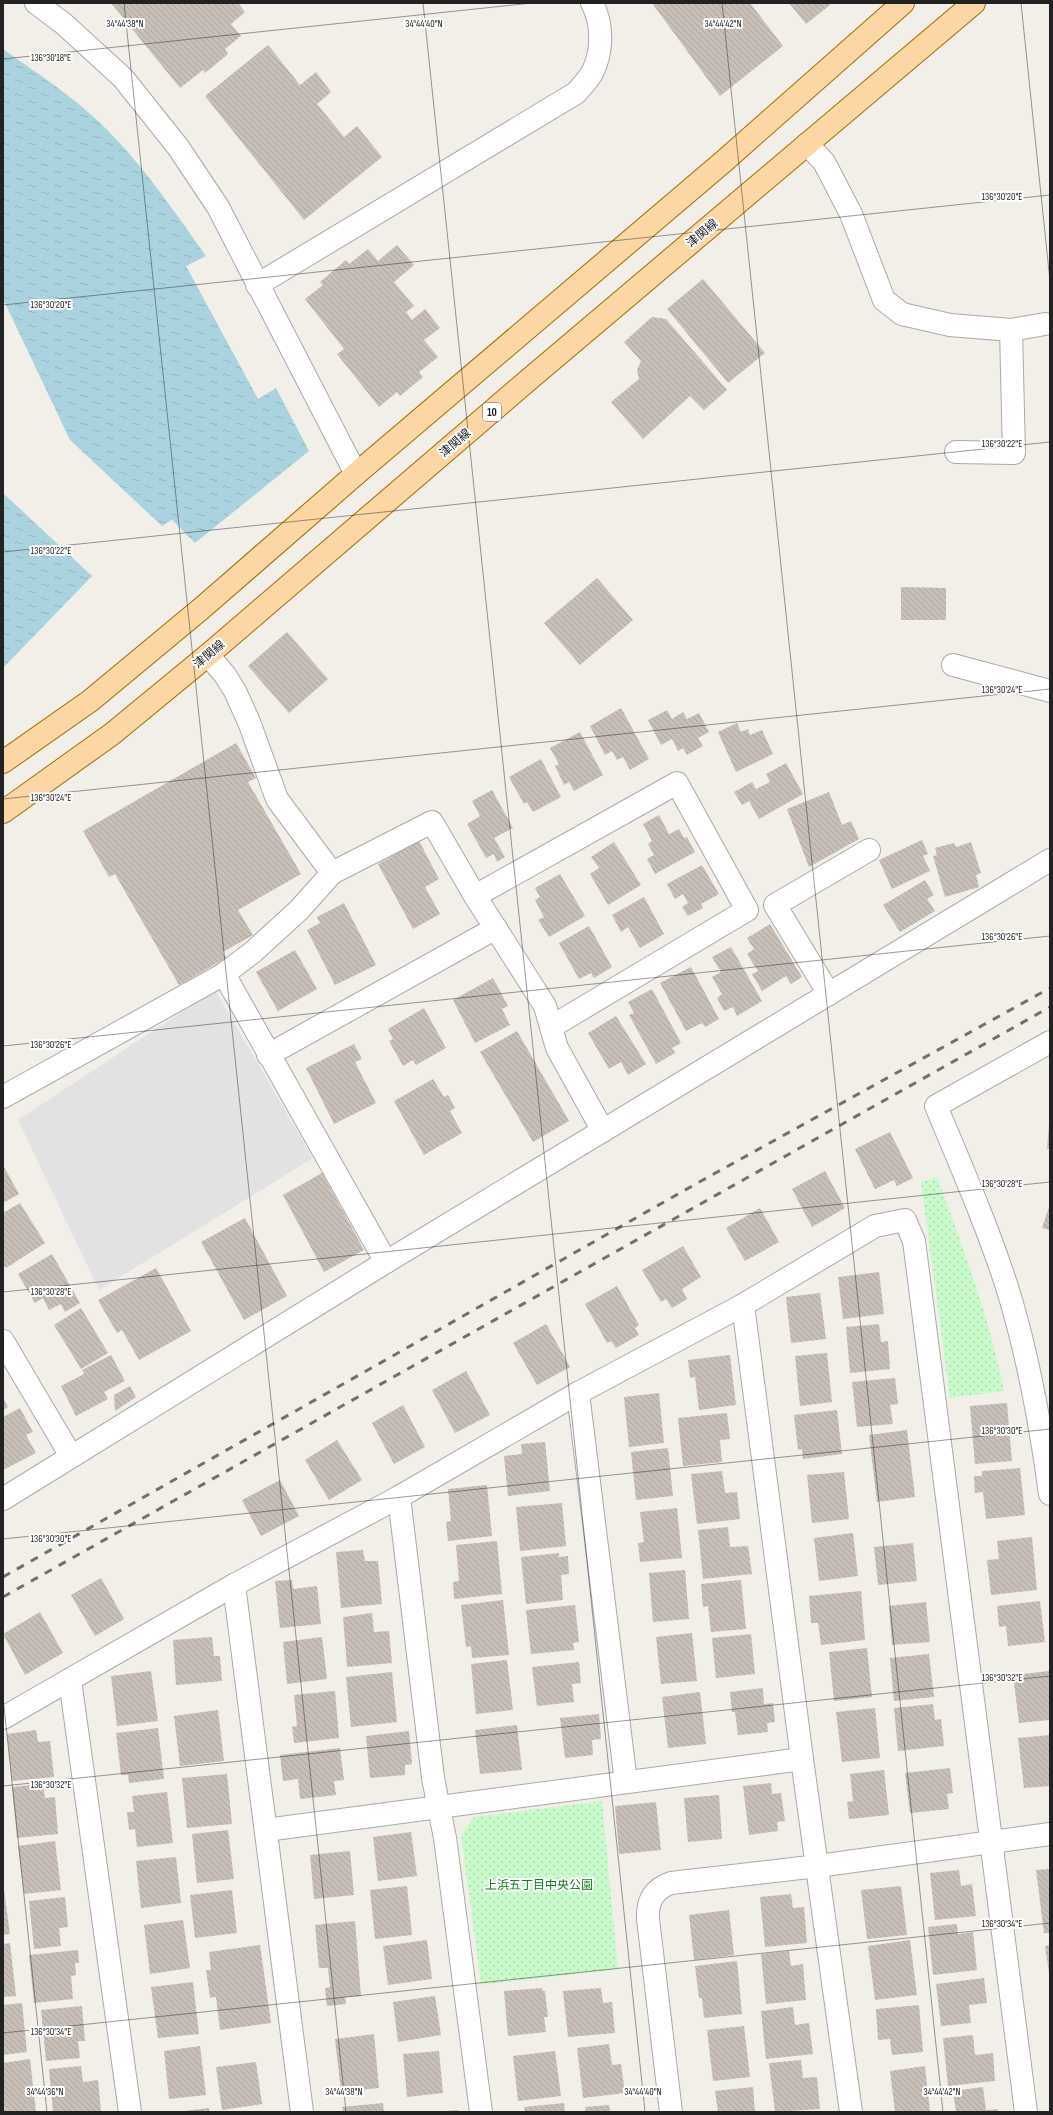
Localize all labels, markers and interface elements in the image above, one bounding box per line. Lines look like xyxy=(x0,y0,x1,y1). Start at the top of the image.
text: 34°44'38"N xyxy=(106,18,144,30)
text: 34°44'40"N xyxy=(405,18,443,30)
text: 34°44'42"N xyxy=(704,18,742,30)
text: 136°30'18"E xyxy=(31,52,71,64)
text: 136°30'20"E xyxy=(982,191,1022,203)
street label: 津関線 xyxy=(684,216,721,251)
text: 136°30'20"E xyxy=(31,299,71,311)
road number: 10 xyxy=(483,403,501,421)
street label: 津関線 xyxy=(437,426,474,461)
text: 136°30'22"E xyxy=(982,438,1022,450)
text: 136°30'22"E xyxy=(31,545,71,557)
street label: 津関線 xyxy=(191,637,228,672)
text: 136°30'24"E xyxy=(982,684,1022,696)
text: 136°30'24"E xyxy=(31,792,71,804)
text: 136°30'26"E xyxy=(982,931,1022,943)
text: 136°30'26"E xyxy=(31,1039,71,1051)
text: 136°30'28"E xyxy=(982,1178,1022,1190)
text: 136°30'28"E xyxy=(31,1286,71,1298)
text: 136°30'30"E xyxy=(982,1425,1022,1437)
text: 136°30'30"E xyxy=(31,1533,71,1545)
text: 136°30'32"E xyxy=(982,1672,1022,1684)
text: 136°30'32"E xyxy=(31,1779,71,1791)
park label: 上浜五丁目中央公園 xyxy=(485,1878,593,1893)
text: 136°30'34"E xyxy=(982,1918,1022,1930)
text: 136°30'34"E xyxy=(31,2026,71,2038)
text: 34°44'36"N xyxy=(26,2086,64,2098)
text: 34°44'38"N xyxy=(325,2086,363,2098)
text: 34°44'40"N xyxy=(624,2086,662,2098)
text: 34°44'42"N xyxy=(923,2086,961,2098)

